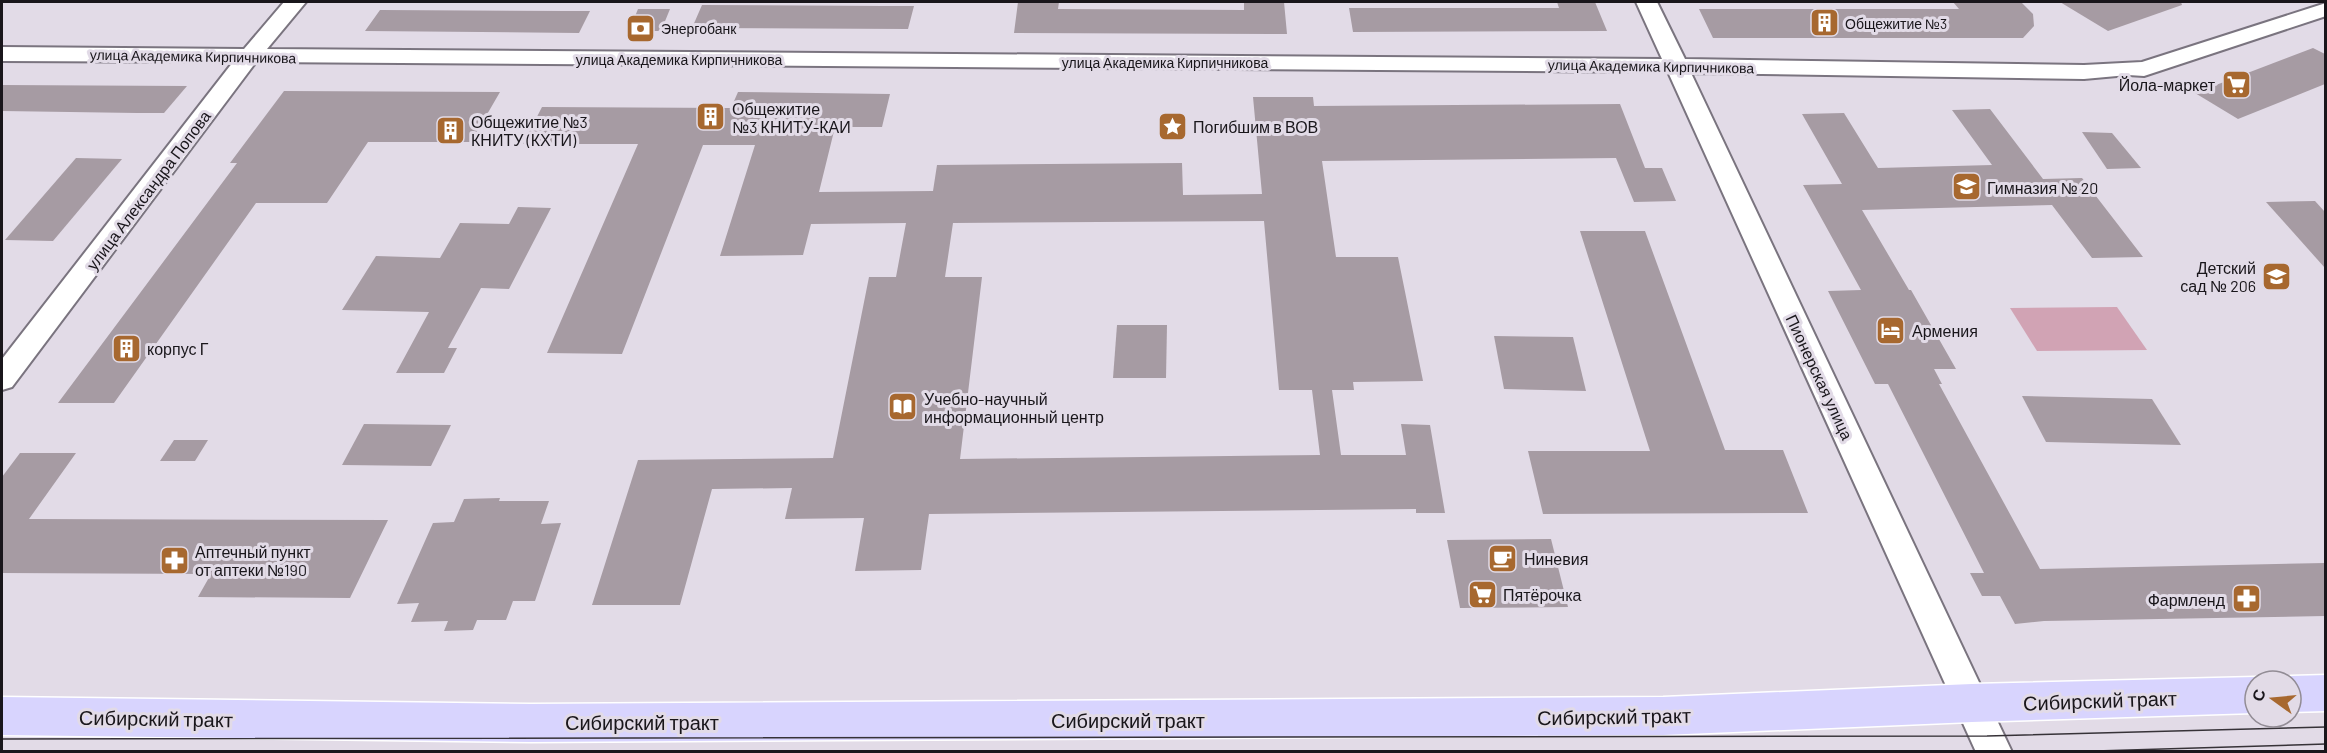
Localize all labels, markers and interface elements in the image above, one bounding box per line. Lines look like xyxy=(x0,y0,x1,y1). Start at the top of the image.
building icon: Общежитие №3 xyxy=(1808,7,1840,39)
bank icon: Энергобанк xyxy=(624,12,656,44)
place label: Общежитие №3 xyxy=(1845,15,1947,32)
place label: Энергобанк xyxy=(661,20,737,37)
street label: улица Академика Кирпичникова xyxy=(90,46,297,66)
street label: улица Академика Кирпичникова xyxy=(576,51,782,68)
street label: улица Академика Кирпичникова xyxy=(1062,54,1268,71)
street label: улица Академика Кирпичникова xyxy=(1548,56,1755,76)
supermarket icon: Йола-маркет xyxy=(2220,68,2252,100)
place label: Йола-маркет xyxy=(2119,75,2216,94)
place label: Общежитие №3 КНИТУ-КАИ xyxy=(732,99,851,136)
building icon: Общежитие №3 КНИТУ-КАИ xyxy=(695,101,727,133)
street label: улица Александра Попова xyxy=(82,107,214,273)
place icon: Погибшим в ВОВ xyxy=(1156,110,1188,142)
place label: Общежитие №3 КНИТУ (КХТИ) xyxy=(471,112,588,149)
building icon: Общежитие №3 КНИТУ (КХТИ) xyxy=(434,114,466,146)
place label: Погибшим в ВОВ xyxy=(1193,117,1318,136)
school or university icon: Гимназия № 20 xyxy=(1950,171,1982,203)
place label: Гимназия № 20 xyxy=(1987,178,2098,197)
place label: Детский сад № 206 xyxy=(2180,258,2256,295)
school or university icon: Детский сад № 206 xyxy=(2261,260,2293,292)
street label: Пионерская улица xyxy=(1783,311,1857,443)
hotel icon: Армения xyxy=(1875,314,1907,346)
place label: Армения xyxy=(1912,321,1978,340)
building icon: корпус Г xyxy=(110,332,142,364)
place label: корпус Г xyxy=(147,339,209,358)
place label: Учебно-научный информационный центр xyxy=(924,389,1104,426)
library icon: Учебно-научный информационный центр xyxy=(887,391,919,423)
place label: Аптечный пункт от аптеки №190 xyxy=(195,542,311,579)
cafe icon: Ниневия xyxy=(1487,542,1519,574)
pharmacy icon: Аптечный пункт от аптеки №190 xyxy=(158,544,190,576)
place label: Ниневия xyxy=(1524,549,1588,568)
supermarket icon: Пятёрочка xyxy=(1466,578,1498,610)
pharmacy icon: Фармленд xyxy=(2230,583,2262,615)
place label: Пятёрочка xyxy=(1503,585,1582,604)
place label: Фармленд xyxy=(2148,590,2226,609)
north arrow xyxy=(2243,669,2303,729)
street label: Сибирский тракт xyxy=(2023,685,2177,715)
text: С xyxy=(2247,687,2269,703)
street label: Сибирский тракт xyxy=(1537,703,1691,729)
street label: Сибирский тракт xyxy=(79,705,233,731)
street label: Сибирский тракт xyxy=(1051,708,1205,732)
street label: Сибирский тракт xyxy=(565,710,719,734)

